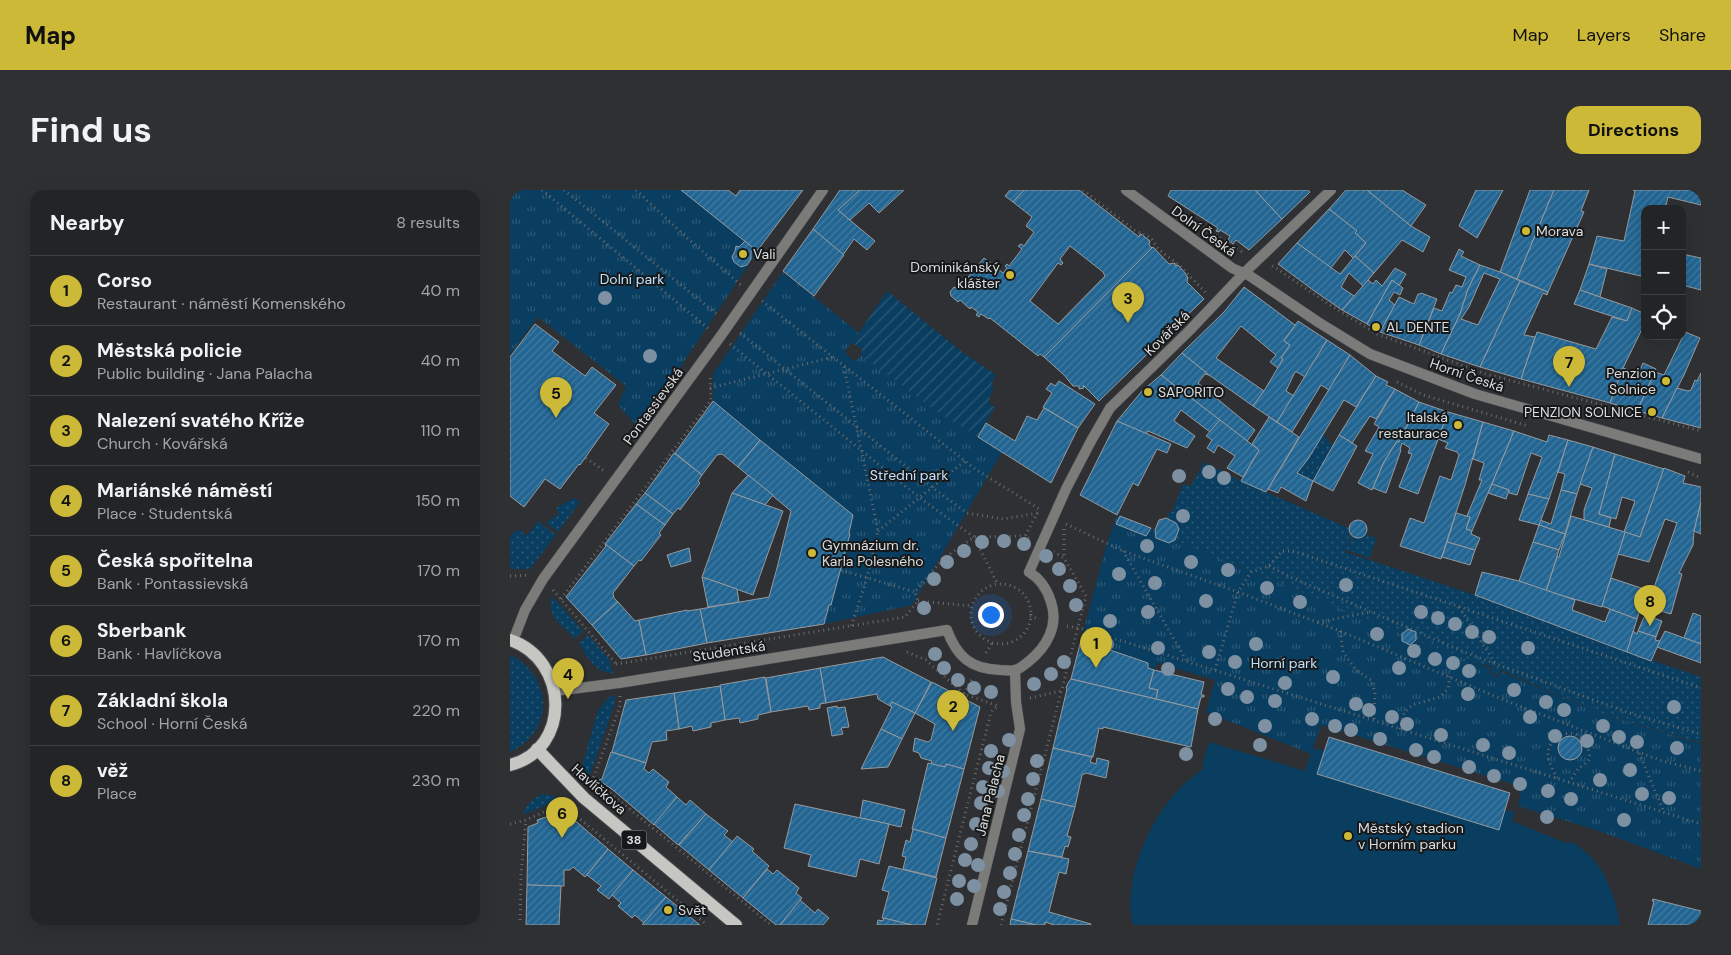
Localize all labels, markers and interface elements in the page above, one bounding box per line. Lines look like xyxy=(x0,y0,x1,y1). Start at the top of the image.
text: Map xyxy=(25,20,76,51)
text: Map xyxy=(1513,23,1549,47)
text: Layers xyxy=(1577,23,1631,47)
text: Share xyxy=(1659,23,1706,47)
button: Directions xyxy=(1566,106,1701,154)
text: Find us xyxy=(30,107,152,153)
street label: Dolní Česká xyxy=(1168,202,1240,260)
map controls xyxy=(1641,205,1686,340)
button: + xyxy=(1641,205,1686,250)
text: Nearby xyxy=(50,209,124,237)
text: 8 results xyxy=(396,212,460,233)
place label: Morava xyxy=(1536,222,1583,240)
marker: Morava xyxy=(1520,225,1532,237)
place label: Vali xyxy=(753,245,776,263)
marker: Vali xyxy=(737,248,749,260)
button: − xyxy=(1641,250,1686,295)
place label: Dominikánský klášter xyxy=(910,258,1000,292)
text: Corso xyxy=(97,268,152,293)
marker: Dominikánský klášter xyxy=(1004,269,1016,281)
park label: Dolní park xyxy=(600,270,664,288)
text: 1 xyxy=(63,280,69,301)
text: 40 m xyxy=(421,280,460,301)
pin: 3 xyxy=(1112,282,1144,323)
text: Restaurant · náměstí Komenského xyxy=(97,293,346,314)
button: locate xyxy=(1641,295,1686,340)
street label: Kovářská xyxy=(1140,306,1194,360)
place label: AL DENTE xyxy=(1386,318,1449,336)
marker: AL DENTE xyxy=(1370,321,1382,333)
text: Městská policie xyxy=(97,338,242,363)
pin: 7 xyxy=(1553,346,1585,387)
text: 2 xyxy=(61,350,71,371)
text: 40 m xyxy=(421,350,460,371)
street label: Horní Česká xyxy=(1427,354,1507,396)
text: Public building · Jana Palacha xyxy=(97,363,312,384)
street label: Pontassievská xyxy=(619,364,687,448)
place label: Penzion Solnice xyxy=(1606,364,1656,398)
marker: Penzion Solnice xyxy=(1660,375,1672,387)
pin: 5 xyxy=(540,377,572,418)
place label: SAPORITO xyxy=(1158,383,1224,401)
marker: SAPORITO xyxy=(1142,386,1154,398)
place label: PENZION SOLNICE xyxy=(1524,403,1642,421)
marker: PENZION SOLNICE xyxy=(1646,406,1658,418)
text: Nalezení svatého Kříže xyxy=(97,408,305,433)
place label: Italská restaurace xyxy=(1379,408,1448,442)
marker: Italská restaurace xyxy=(1452,419,1464,431)
text: 3 xyxy=(61,420,71,441)
text: 110 m xyxy=(421,420,460,441)
text: Church · Kovářská xyxy=(97,433,228,454)
park label: Střední park xyxy=(870,466,948,484)
text: Mariánské náměstí xyxy=(97,478,272,503)
text: 4 xyxy=(61,490,71,511)
text: 150 m xyxy=(416,490,460,511)
text: Place · Studentská xyxy=(97,503,233,524)
place label: Gymnázium dr. Karla Polesného xyxy=(822,536,924,570)
marker: Gymnázium dr. Karla Polesného xyxy=(806,547,818,559)
text: Česká spořitelna xyxy=(97,548,253,573)
text: 5 xyxy=(61,560,71,581)
text: 170 m xyxy=(417,560,460,581)
text: Bank · Pontassievská xyxy=(97,573,248,594)
pin: 8 xyxy=(1634,585,1666,626)
your location xyxy=(978,602,1004,628)
text: Sberbank xyxy=(97,618,186,643)
pin: 1 xyxy=(1080,627,1112,668)
text: 6 xyxy=(61,630,71,651)
text: 170 m xyxy=(417,630,460,651)
street label: Studentská xyxy=(691,636,767,666)
text: Bank · Havlíčkova xyxy=(97,643,222,664)
park label: Horní park xyxy=(1251,654,1317,672)
pin: 4 xyxy=(552,658,584,699)
text: Základní škola xyxy=(97,688,228,713)
pin: 2 xyxy=(937,690,969,731)
text: 7 xyxy=(62,700,70,721)
text: 220 m xyxy=(412,700,460,721)
text: School · Horní Česká xyxy=(97,713,247,734)
street label: Jana Palacha xyxy=(971,752,1009,838)
text: věž xyxy=(97,758,128,783)
street label: Havlíčkova xyxy=(568,760,630,818)
text: 8 xyxy=(61,770,71,791)
text: 230 m xyxy=(412,770,460,791)
text: Place xyxy=(97,783,137,804)
pin: 6 xyxy=(546,797,578,838)
place label: Městský stadion v Horním parku xyxy=(1358,819,1464,853)
road number: 38 xyxy=(622,830,646,850)
marker: Městský stadion v Horním parku xyxy=(1342,830,1354,842)
place label: Svět xyxy=(678,901,706,919)
marker: Svět xyxy=(662,904,674,916)

